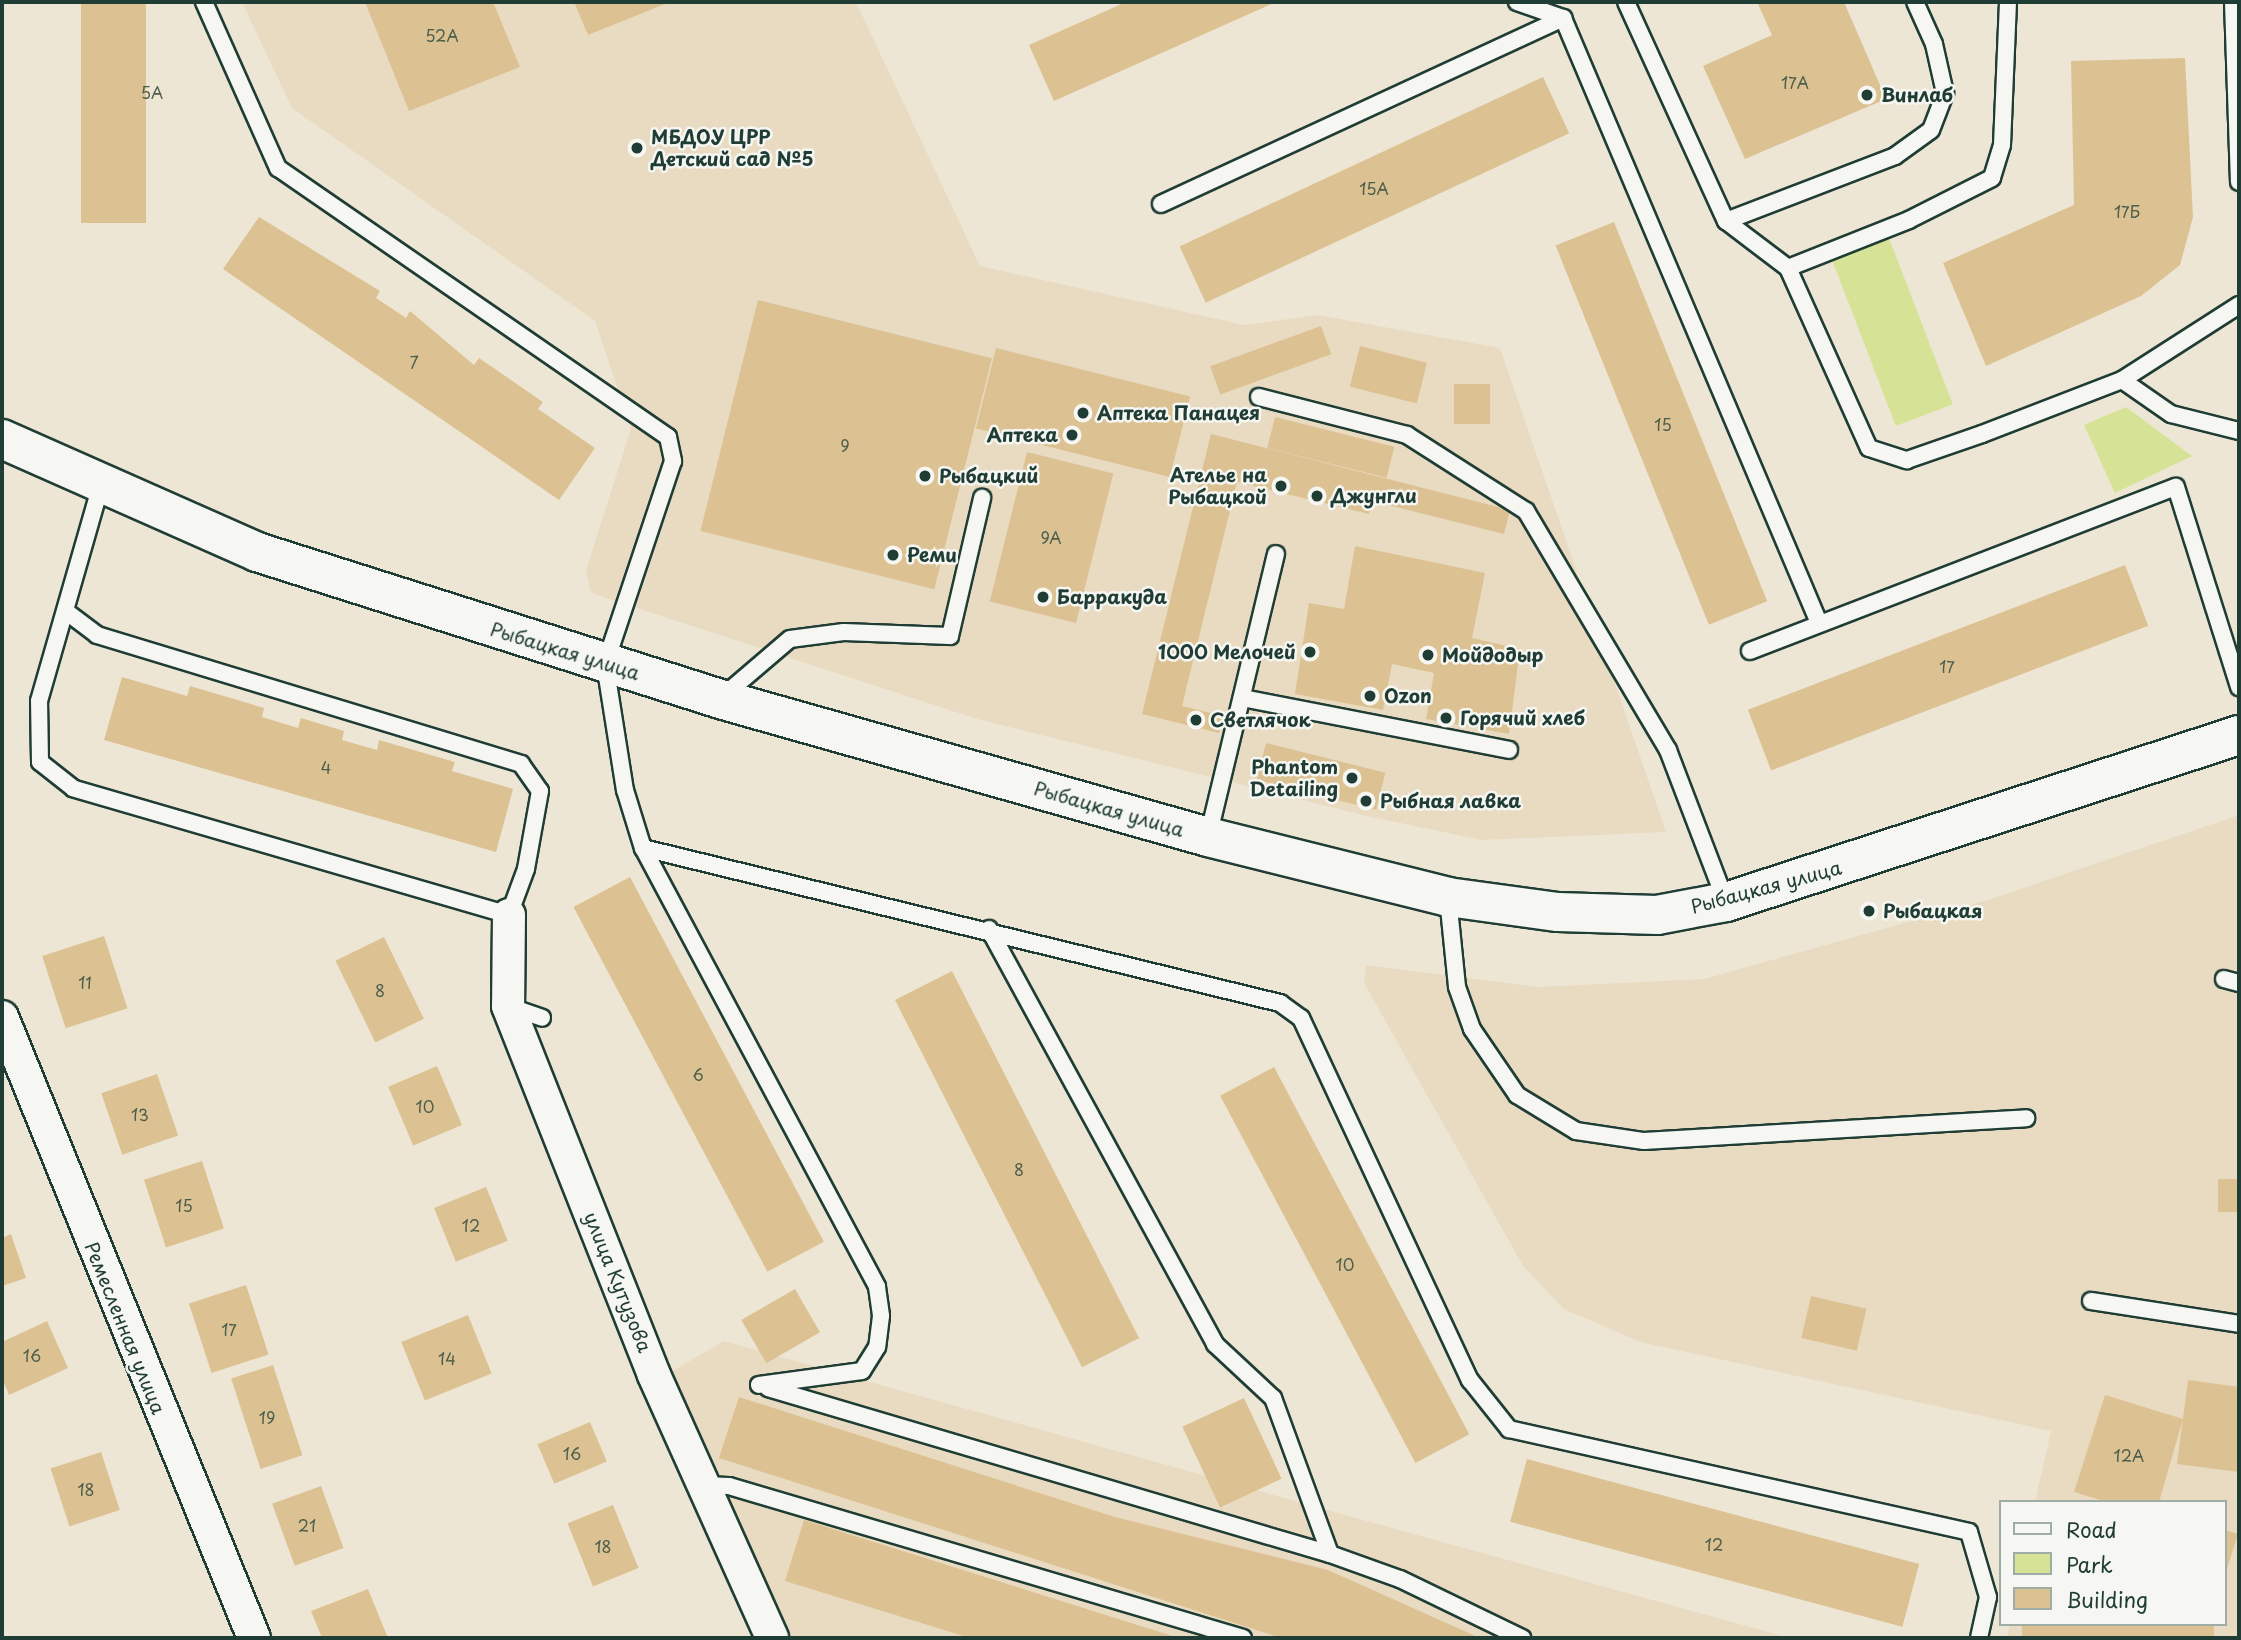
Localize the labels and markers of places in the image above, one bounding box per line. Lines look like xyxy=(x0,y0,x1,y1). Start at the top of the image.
place label: Винлаб xyxy=(1881,84,1953,106)
marker: Винлаб xyxy=(1859,87,1875,103)
place label: МБДОУ ЦРР Детский сад №5 xyxy=(651,126,814,170)
marker: МБДОУ ЦРР Детский сад №5 xyxy=(629,140,645,156)
place label: Аптека Панацея xyxy=(1097,402,1261,424)
marker: Аптека Панацея xyxy=(1075,405,1091,421)
place label: Аптека xyxy=(987,424,1058,446)
marker: Аптека xyxy=(1064,427,1080,443)
place label: Ателье на Рыбацкой xyxy=(1168,464,1267,508)
place label: Рыбацкий xyxy=(939,465,1039,487)
marker: Рыбацкий xyxy=(917,468,933,484)
marker: Ателье на Рыбацкой xyxy=(1273,478,1289,494)
place label: Джунгли xyxy=(1331,485,1417,507)
marker: Джунгли xyxy=(1309,488,1325,504)
place label: Реми xyxy=(907,544,957,566)
marker: Реми xyxy=(885,547,901,563)
place label: Барракуда xyxy=(1057,586,1167,608)
marker: Барракуда xyxy=(1035,589,1051,605)
place label: 1000 Мелочей xyxy=(1157,641,1296,663)
marker: 1000 Мелочей xyxy=(1302,644,1318,660)
place label: Мойдодыр xyxy=(1442,644,1543,666)
marker: Мойдодыр xyxy=(1420,647,1436,663)
place label: Ozon xyxy=(1384,685,1432,707)
marker: Ozon xyxy=(1362,688,1378,704)
place label: Горячий хлеб xyxy=(1460,707,1586,729)
place label: Светлячок xyxy=(1210,709,1310,731)
marker: Горячий хлеб xyxy=(1438,710,1454,726)
marker: Светлячок xyxy=(1188,712,1204,728)
place label: Phantom Detailing xyxy=(1250,756,1338,800)
marker: Phantom Detailing xyxy=(1344,770,1360,786)
place label: Рыбная лавка xyxy=(1380,790,1521,812)
marker: Рыбная лавка xyxy=(1358,793,1374,809)
place label: Рыбацкая xyxy=(1883,900,1982,922)
marker: Рыбацкая xyxy=(1861,903,1877,919)

